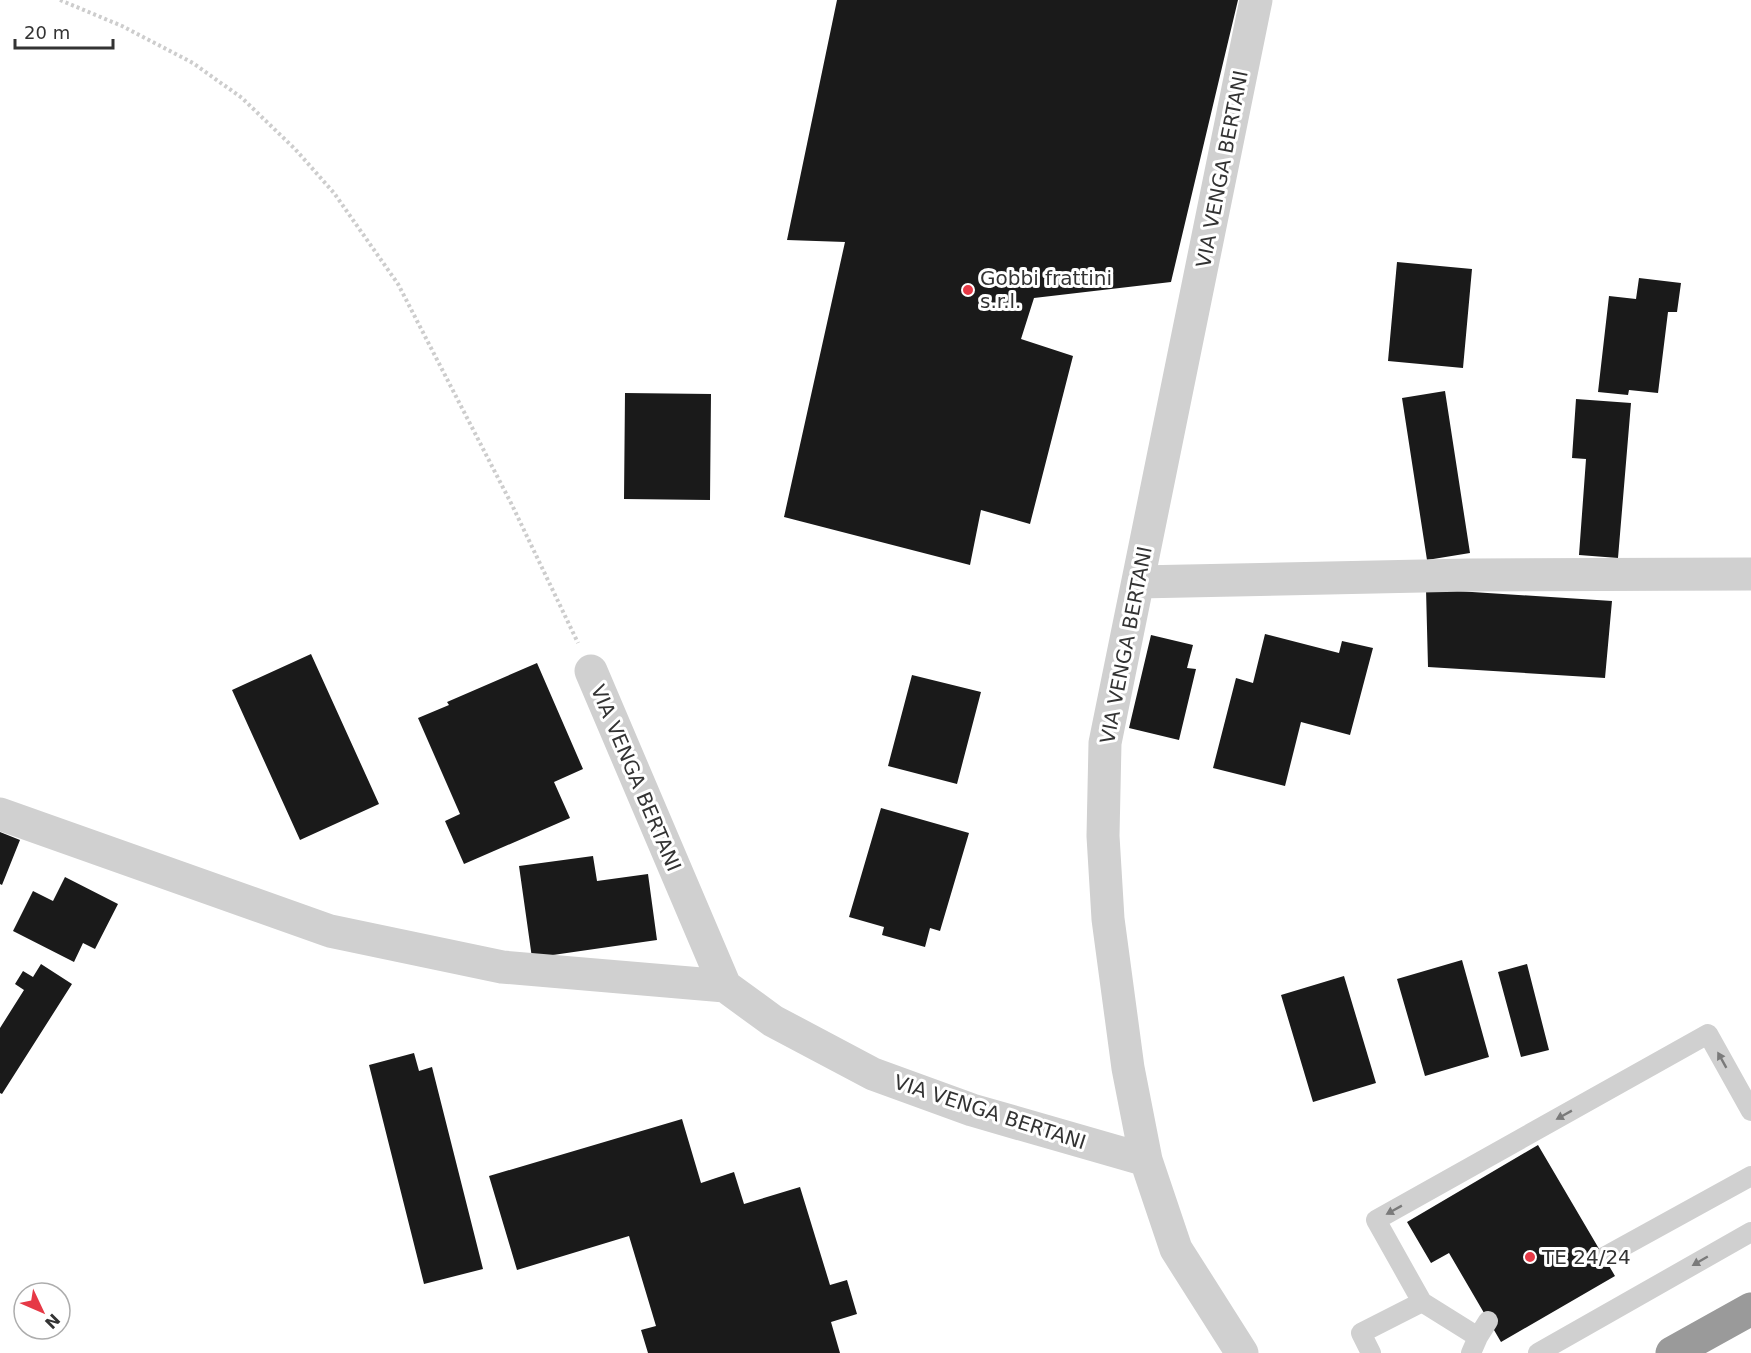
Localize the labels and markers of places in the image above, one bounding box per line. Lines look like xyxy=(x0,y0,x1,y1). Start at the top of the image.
place label: Gobbi frattini s.r.l. xyxy=(980,266,1112,313)
marker: Gobbi frattini s.r.l. xyxy=(961,283,975,297)
place label: TE 24/24 xyxy=(1541,1245,1631,1269)
marker: TE 24/24 xyxy=(1523,1250,1537,1264)

